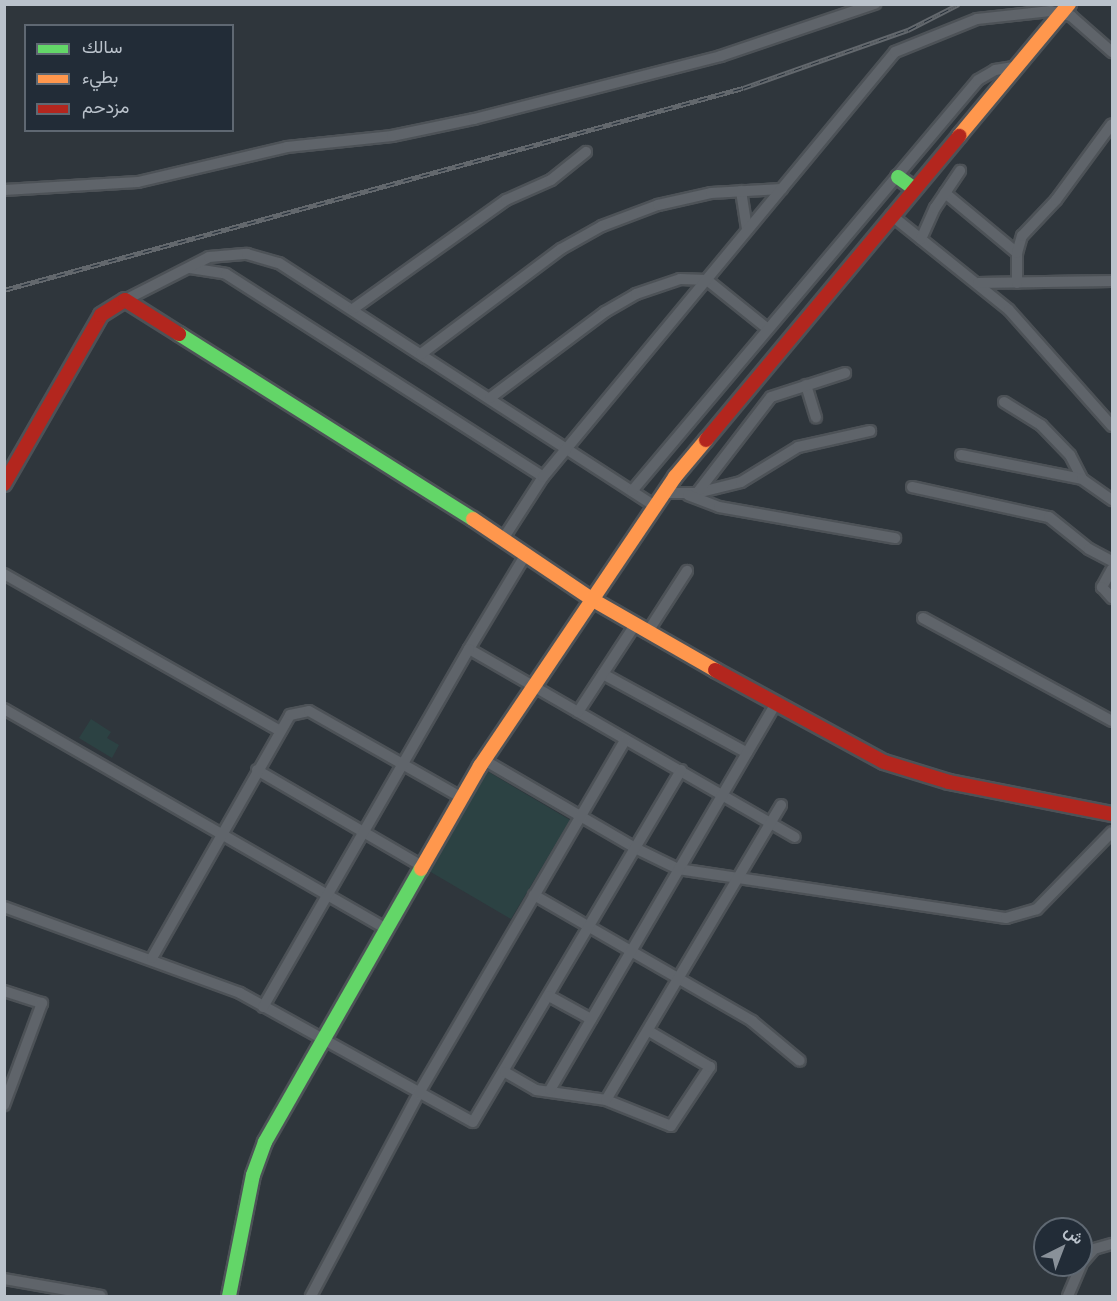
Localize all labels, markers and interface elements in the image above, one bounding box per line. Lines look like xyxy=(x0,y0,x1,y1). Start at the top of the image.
legend xyxy=(24,24,234,132)
text: سالك xyxy=(82,36,122,57)
text: بطيء xyxy=(82,66,118,87)
text: مزدحم xyxy=(82,96,129,117)
north arrow xyxy=(1033,1217,1093,1277)
text: ش xyxy=(1061,1221,1088,1248)

